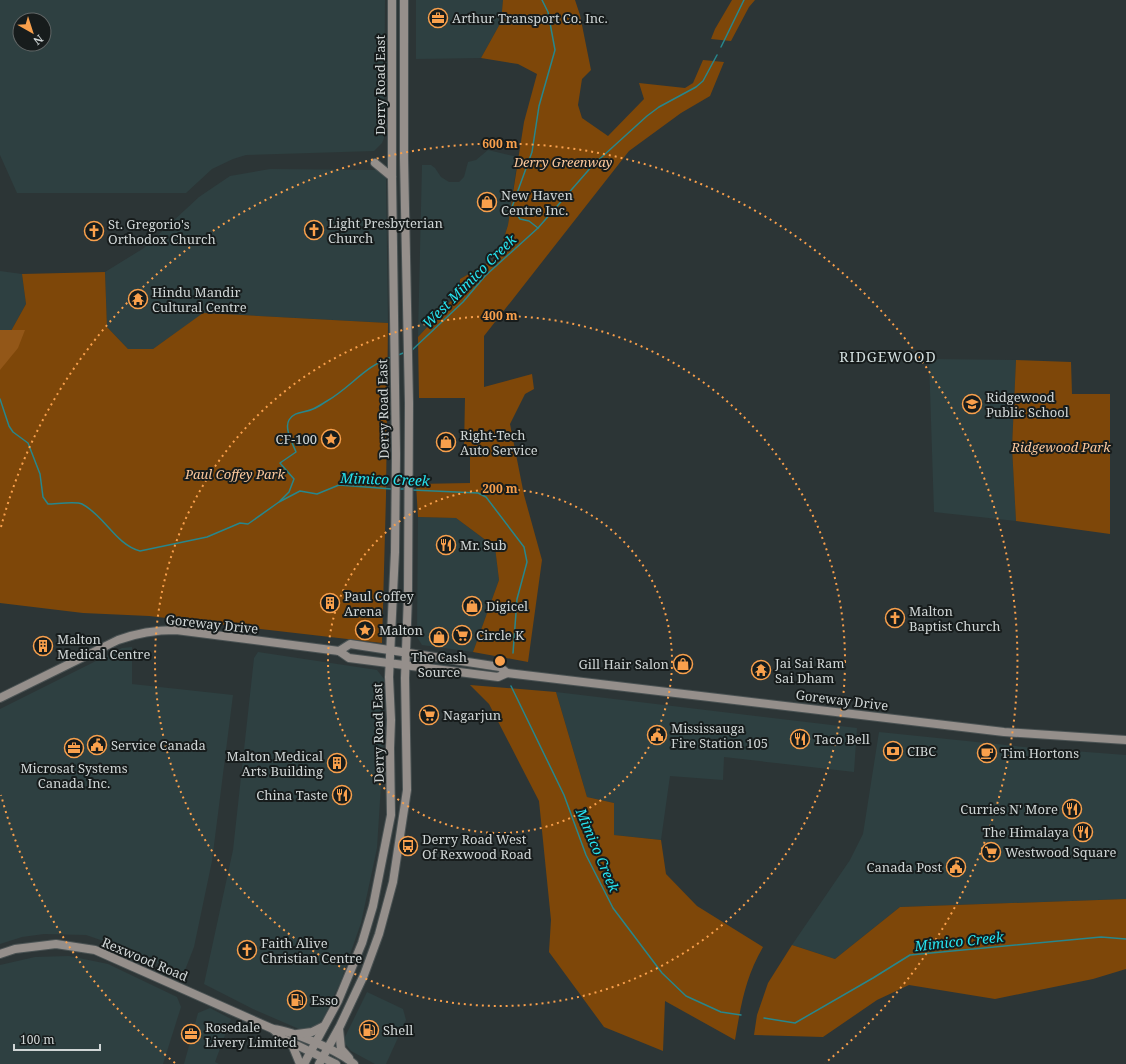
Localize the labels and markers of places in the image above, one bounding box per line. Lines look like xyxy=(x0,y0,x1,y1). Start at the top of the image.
office icon: Arthur Transport Co. Inc. xyxy=(427,7,449,29)
place label: Arthur Transport Co. Inc. xyxy=(452,9,608,27)
place label: New Haven Centre Inc. xyxy=(501,186,574,219)
shop icon: New Haven Centre Inc. xyxy=(476,191,498,213)
place label: Light Presbyterian Church xyxy=(328,214,443,247)
place label: St. Gregorio's Orthodox Church xyxy=(108,215,216,248)
church icon: Light Presbyterian Church xyxy=(303,219,325,241)
church icon: St. Gregorio's Orthodox Church xyxy=(83,220,105,242)
place label: Hindu Mandir Cultural Centre xyxy=(152,283,247,316)
temple icon: Hindu Mandir Cultural Centre xyxy=(127,288,149,310)
place label: Ridgewood Public School xyxy=(986,388,1069,421)
school or university icon: Ridgewood Public School xyxy=(961,393,983,415)
place label: Right-Tech Auto Service xyxy=(460,426,538,459)
place icon: CF-100 xyxy=(320,428,342,450)
place label: CF-100 xyxy=(276,430,317,448)
shop icon: Right-Tech Auto Service xyxy=(435,431,457,453)
restaurant icon: Mr. Sub xyxy=(435,534,457,556)
place label: Mr. Sub xyxy=(460,536,507,554)
place label: Paul Coffey Arena xyxy=(344,587,414,620)
building icon: Paul Coffey Arena xyxy=(319,592,341,614)
shop icon: Digicel xyxy=(461,595,483,617)
place label: Digicel xyxy=(486,597,528,615)
place label: Malton Baptist Church xyxy=(909,602,1001,635)
church icon: Malton Baptist Church xyxy=(884,607,906,629)
place icon: Malton xyxy=(354,619,376,641)
place label: Malton xyxy=(379,621,424,639)
supermarket icon: Circle K xyxy=(451,624,473,646)
shop icon: The Cash Source xyxy=(428,626,450,648)
place label: Circle K xyxy=(476,626,525,644)
place label: Malton Medical Centre xyxy=(57,630,150,663)
building icon: Malton Medical Centre xyxy=(32,635,54,657)
place label: The Cash Source xyxy=(411,648,467,681)
shop icon: Gill Hair Salon xyxy=(672,653,694,675)
centre of rings xyxy=(493,654,507,668)
place label: Jai Sai Ram Sai Dham xyxy=(774,654,845,687)
place label: Gill Hair Salon xyxy=(579,655,670,673)
temple icon: Jai Sai Ram Sai Dham xyxy=(750,659,772,681)
supermarket icon: Nagarjun xyxy=(418,704,440,726)
place label: Nagarjun xyxy=(443,706,502,724)
place label: Mississauga Fire Station 105 xyxy=(671,719,768,752)
public building icon: Mississauga Fire Station 105 xyxy=(646,724,668,746)
restaurant icon: Taco Bell xyxy=(789,728,811,750)
place label: Taco Bell xyxy=(814,730,870,748)
public building icon: Service Canada xyxy=(86,734,108,756)
place label: Service Canada xyxy=(111,736,206,754)
office icon: Microsat Systems Canada Inc. xyxy=(63,737,85,759)
bank icon: CIBC xyxy=(882,740,904,762)
place label: CIBC xyxy=(907,742,936,760)
cafe icon: Tim Hortons xyxy=(976,742,998,764)
place label: Tim Hortons xyxy=(1001,744,1079,762)
place label: Malton Medical Arts Building xyxy=(227,747,323,780)
building icon: Malton Medical Arts Building xyxy=(326,752,348,774)
place label: Microsat Systems Canada Inc. xyxy=(20,759,128,792)
restaurant icon: China Taste xyxy=(331,784,353,806)
place label: China Taste xyxy=(256,786,328,804)
restaurant icon: Curries N' More xyxy=(1061,798,1083,820)
place label: Curries N' More xyxy=(960,800,1058,818)
restaurant icon: The Himalaya xyxy=(1072,821,1094,843)
place label: The Himalaya xyxy=(983,823,1069,841)
place label: Derry Road West Of Rexwood Road xyxy=(422,830,532,863)
bus stop icon: Derry Road West Of Rexwood Road xyxy=(397,835,419,857)
supermarket icon: Westwood Square xyxy=(980,841,1002,863)
place label: Westwood Square xyxy=(1005,843,1117,861)
public building icon: Canada Post xyxy=(945,856,967,878)
place label: Canada Post xyxy=(867,858,942,876)
place label: Faith Alive Christian Centre xyxy=(261,934,362,967)
church icon: Faith Alive Christian Centre xyxy=(236,939,258,961)
fuel station icon: Esso xyxy=(286,989,308,1011)
place label: Esso xyxy=(311,991,338,1009)
place label: Rosedale Livery Limited xyxy=(205,1018,297,1051)
fuel station icon: Shell xyxy=(358,1019,380,1041)
place label: Shell xyxy=(383,1021,413,1039)
office icon: Rosedale Livery Limited xyxy=(180,1023,202,1045)

